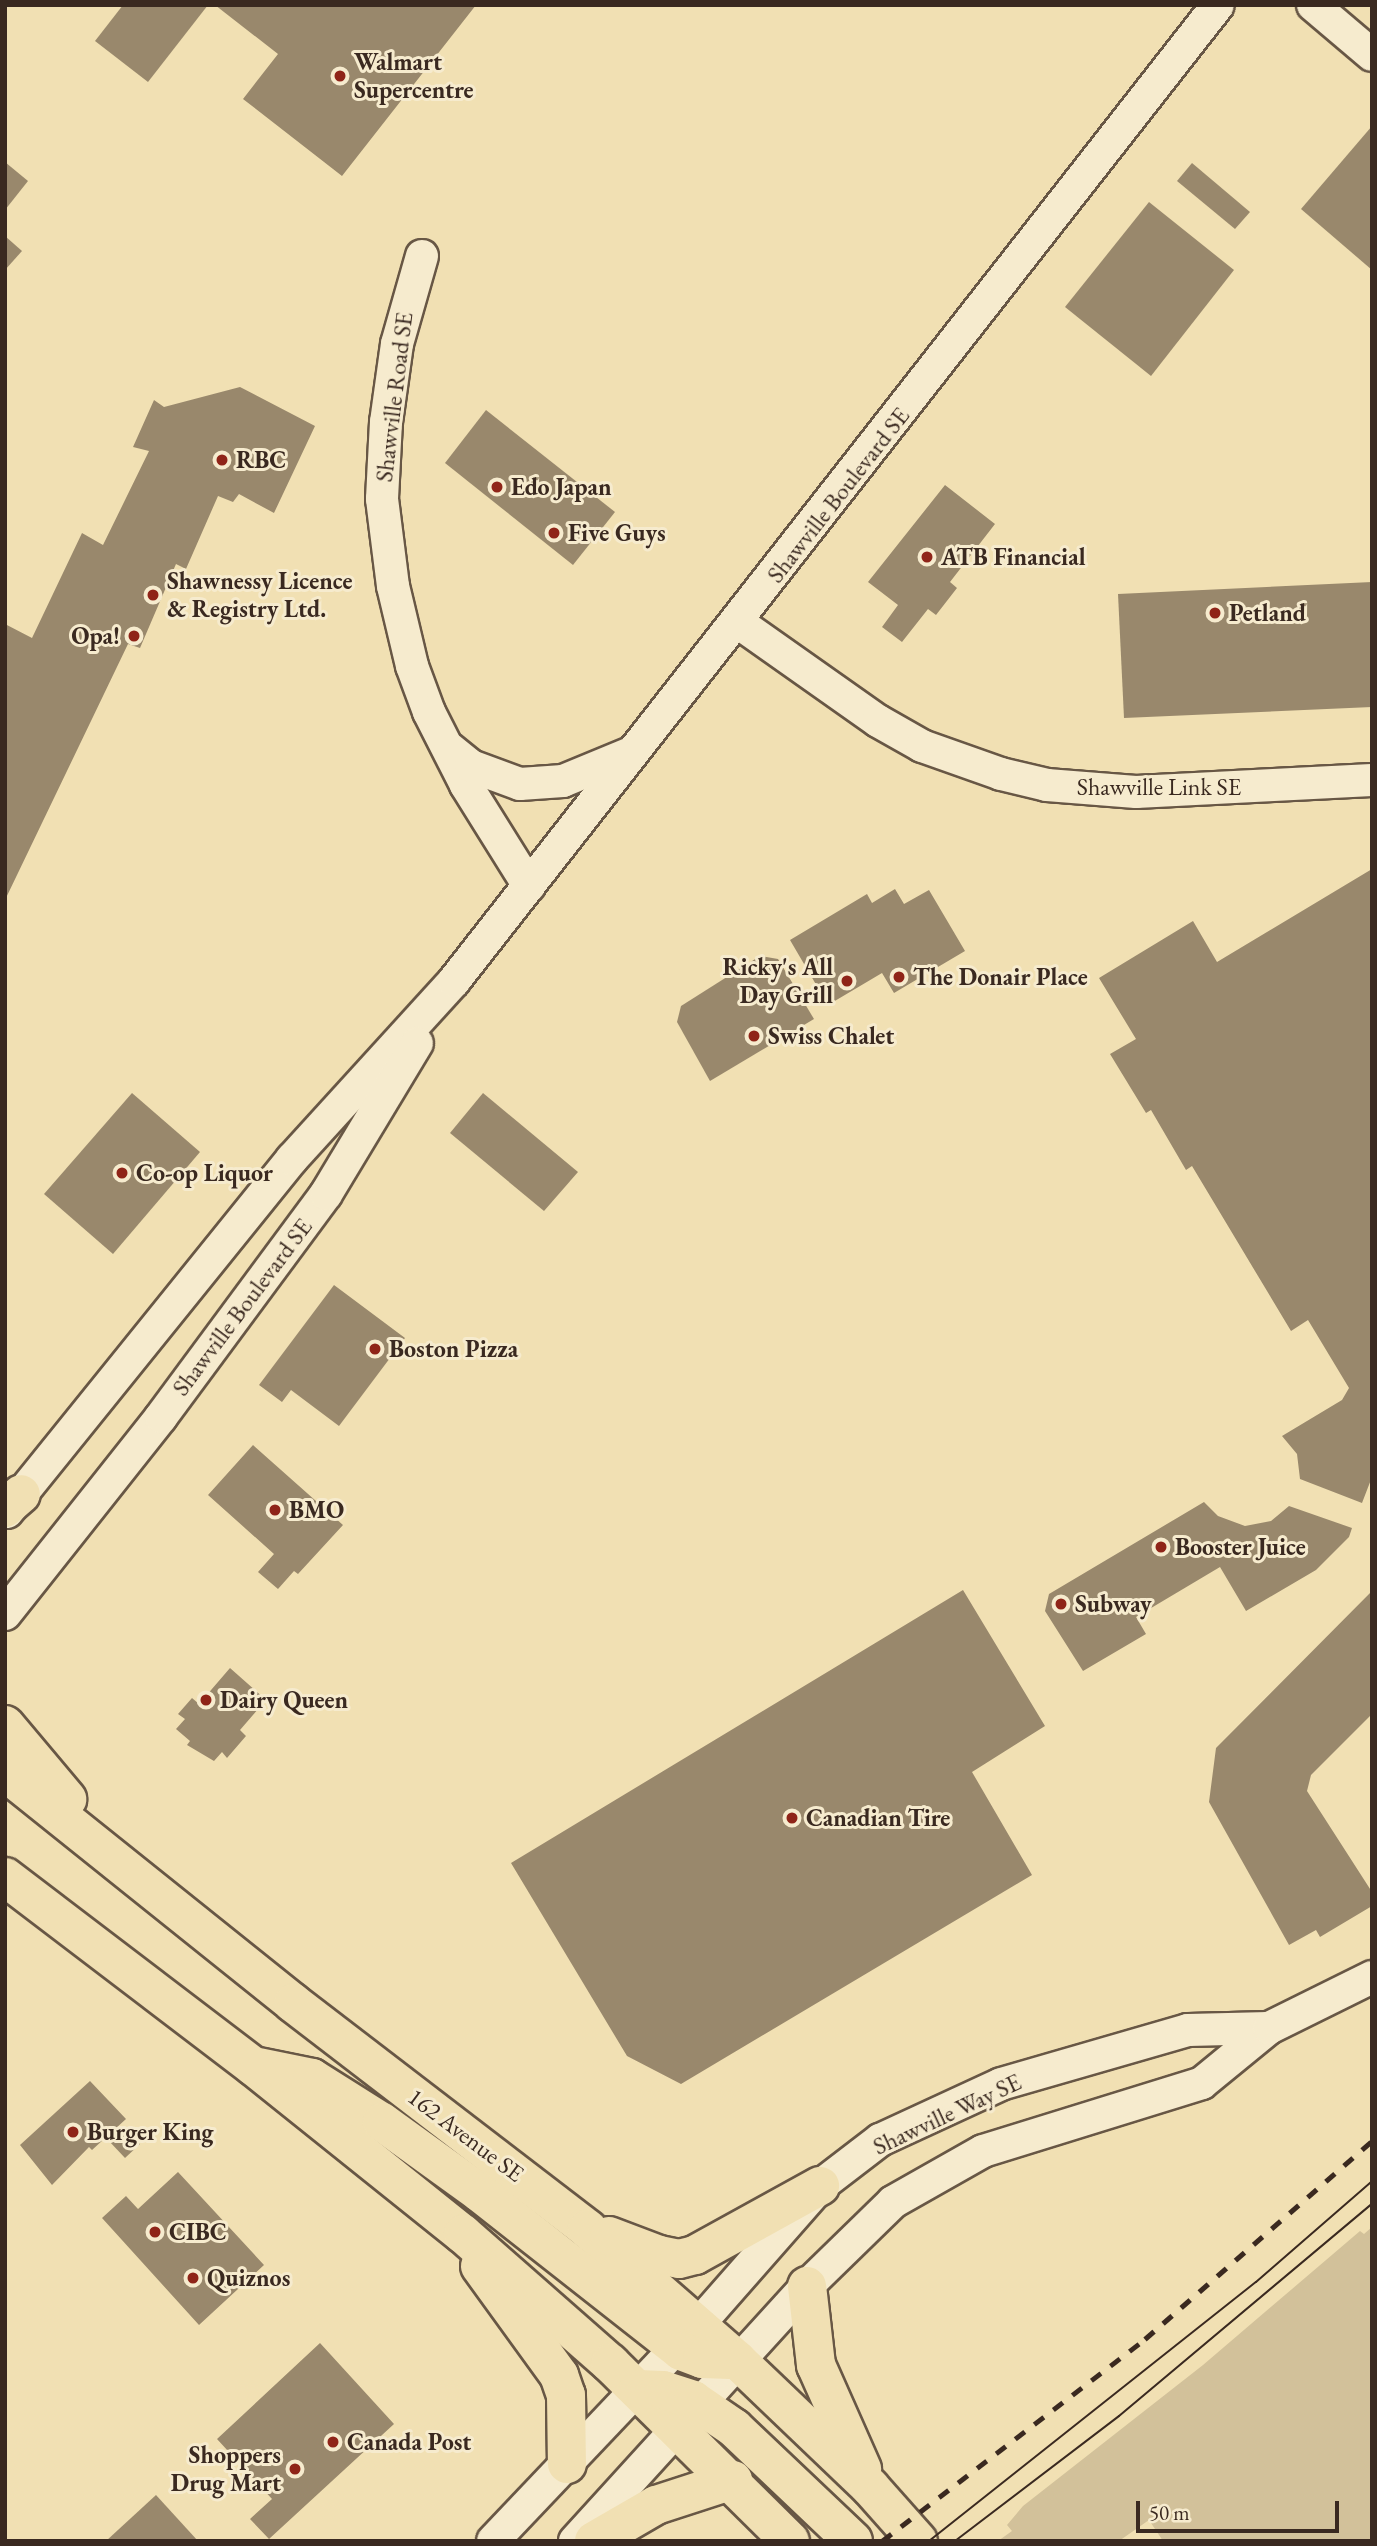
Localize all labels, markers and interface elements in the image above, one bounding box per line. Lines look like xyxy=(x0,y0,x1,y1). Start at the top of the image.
place label: Walmart Supercentre xyxy=(354,48,474,104)
marker: Walmart Supercentre xyxy=(332,68,348,84)
street label: Shawville Road SE xyxy=(369,310,419,484)
street label: Shawville Boulevard SE xyxy=(761,402,915,588)
place label: RBC xyxy=(236,446,286,474)
marker: RBC xyxy=(214,452,230,468)
place label: Edo Japan xyxy=(511,473,612,501)
marker: Edo Japan xyxy=(489,479,505,495)
place label: Five Guys xyxy=(568,519,666,547)
marker: Five Guys xyxy=(546,525,562,541)
place label: ATB Financial xyxy=(941,543,1086,571)
marker: ATB Financial xyxy=(919,549,935,565)
place label: Shawnessy Licence & Registry Ltd. xyxy=(167,567,353,623)
marker: Shawnessy Licence & Registry Ltd. xyxy=(145,587,161,603)
place label: Petland xyxy=(1229,599,1306,627)
marker: Petland xyxy=(1207,605,1223,621)
place label: Opa! xyxy=(71,622,120,650)
marker: Opa! xyxy=(126,628,142,644)
street label: Shawville Link SE xyxy=(1077,773,1241,801)
place label: Ricky's All Day Grill xyxy=(722,953,833,1009)
place label: The Donair Place xyxy=(913,963,1088,991)
marker: The Donair Place xyxy=(891,969,907,985)
marker: Ricky's All Day Grill xyxy=(839,973,855,989)
place label: Swiss Chalet xyxy=(768,1022,894,1050)
marker: Swiss Chalet xyxy=(746,1028,762,1044)
place label: Co-op Liquor xyxy=(136,1159,273,1187)
marker: Co-op Liquor xyxy=(114,1165,130,1181)
street label: Shawville Boulevard SE xyxy=(166,1213,318,1401)
place label: Boston Pizza xyxy=(389,1335,518,1363)
marker: Boston Pizza xyxy=(367,1341,383,1357)
place label: BMO xyxy=(289,1496,344,1524)
marker: BMO xyxy=(267,1502,283,1518)
place label: Booster Juice xyxy=(1175,1533,1306,1561)
marker: Booster Juice xyxy=(1153,1539,1169,1555)
place label: Subway xyxy=(1075,1590,1152,1618)
marker: Subway xyxy=(1053,1596,1069,1612)
place label: Dairy Queen xyxy=(220,1686,348,1714)
marker: Dairy Queen xyxy=(198,1692,214,1708)
place label: Canadian Tire xyxy=(806,1804,950,1832)
marker: Canadian Tire xyxy=(784,1810,800,1826)
street label: Shawville Way SE xyxy=(868,2067,1026,2161)
street label: 162 Avenue SE xyxy=(402,2082,530,2188)
place label: Burger King xyxy=(87,2118,214,2146)
marker: Burger King xyxy=(65,2124,81,2140)
place label: CIBC xyxy=(169,2218,227,2246)
marker: CIBC xyxy=(147,2224,163,2240)
place label: Quiznos xyxy=(207,2264,290,2292)
marker: Quiznos xyxy=(185,2270,201,2286)
place label: Canada Post xyxy=(347,2428,471,2456)
marker: Canada Post xyxy=(325,2434,341,2450)
place label: Shoppers Drug Mart xyxy=(171,2441,281,2497)
marker: Shoppers Drug Mart xyxy=(287,2461,303,2477)
scale bar xyxy=(1139,2486,1342,2530)
text: 50 m xyxy=(1149,2499,1190,2526)

